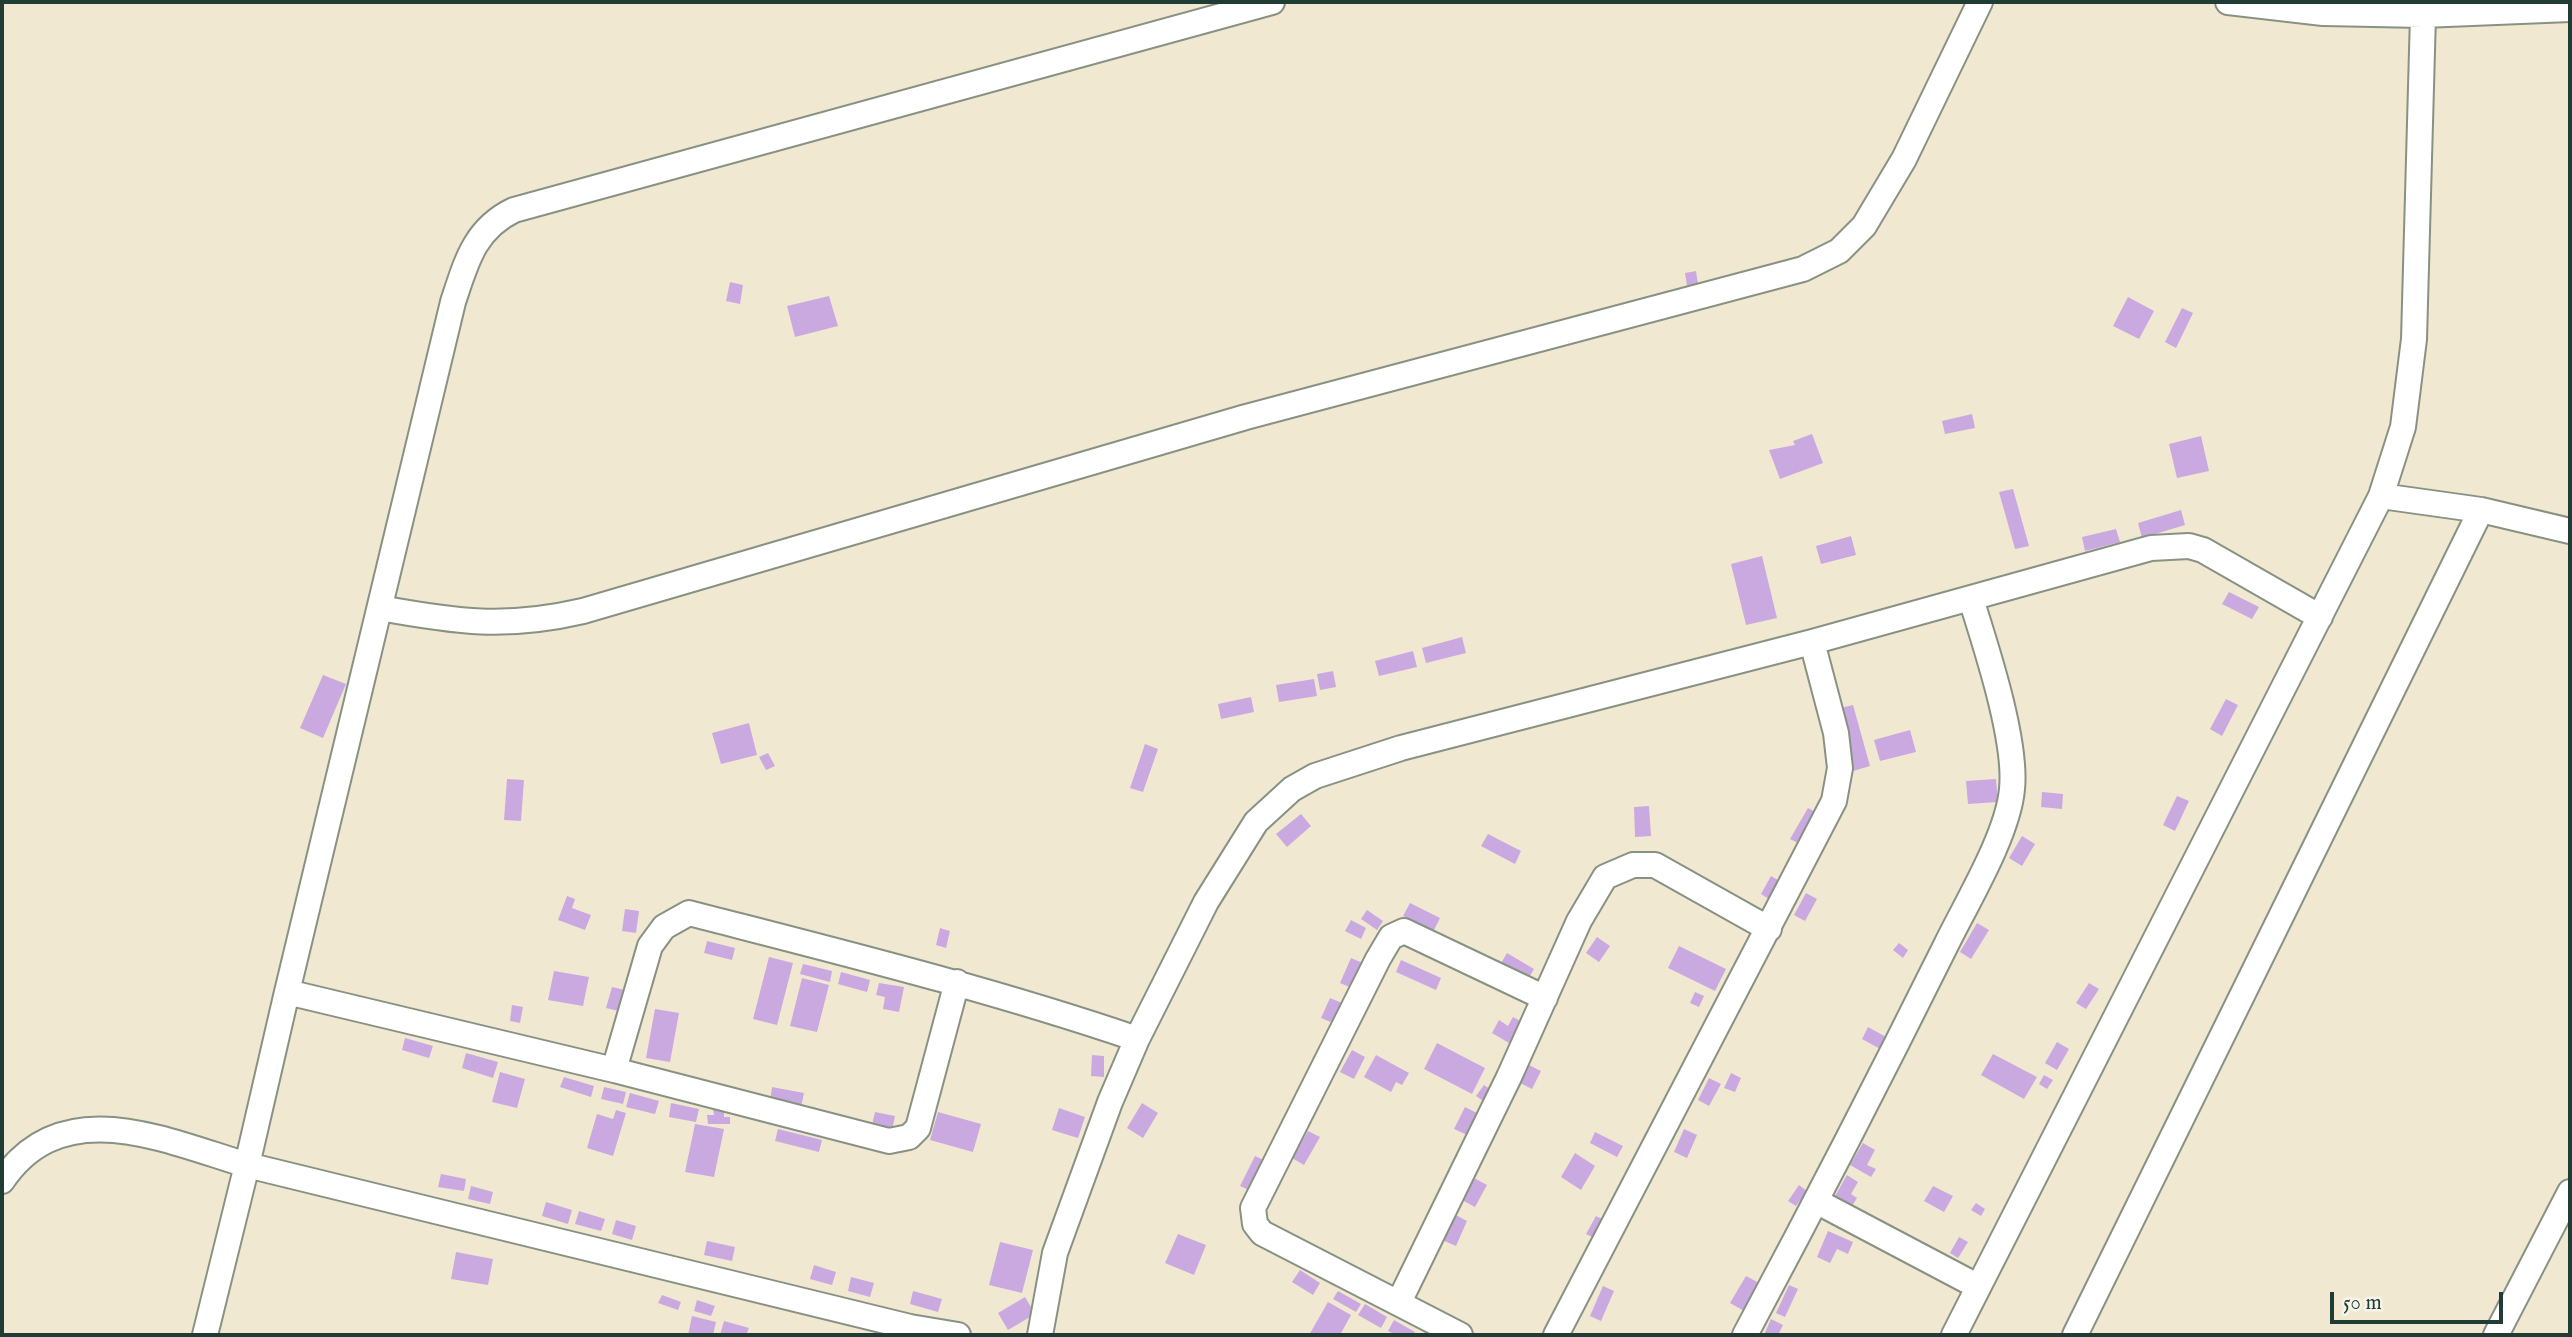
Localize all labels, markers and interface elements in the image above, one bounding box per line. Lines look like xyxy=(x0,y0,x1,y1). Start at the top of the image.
scale bar xyxy=(2334,1278,2507,1322)
text: 50 m xyxy=(2343,1290,2382,1317)

